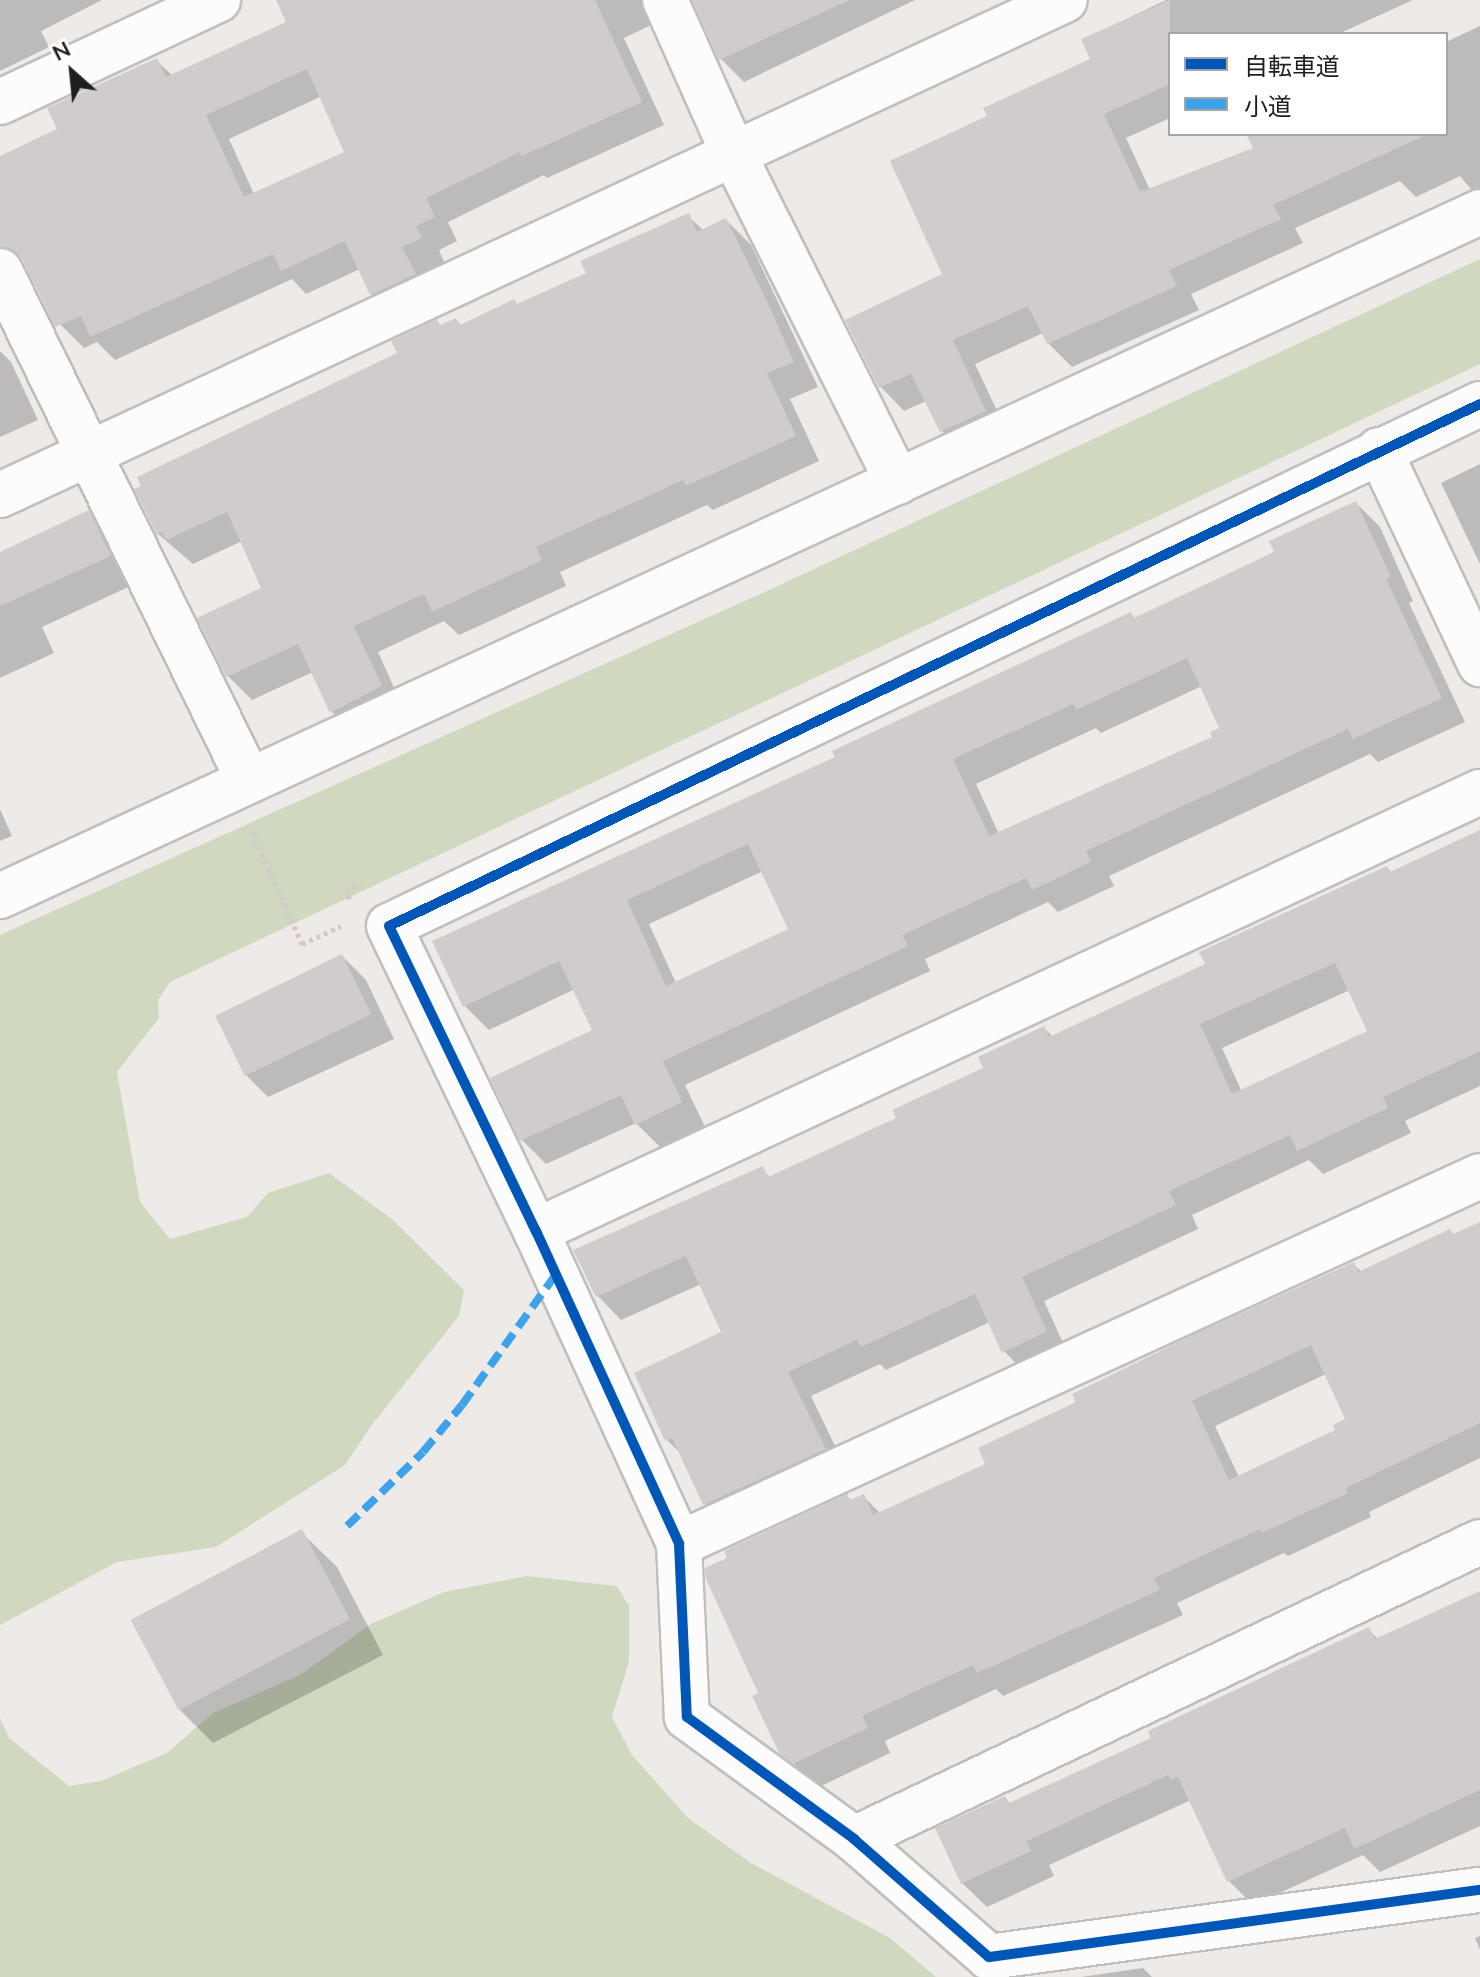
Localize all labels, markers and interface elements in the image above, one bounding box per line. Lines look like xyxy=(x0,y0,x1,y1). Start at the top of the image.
north arrow xyxy=(32,32,112,112)
legend xyxy=(1168,32,1448,136)
text: N xyxy=(47,34,75,67)
text: 自転車道 xyxy=(1244,51,1340,81)
text: 小道 xyxy=(1244,91,1292,121)

